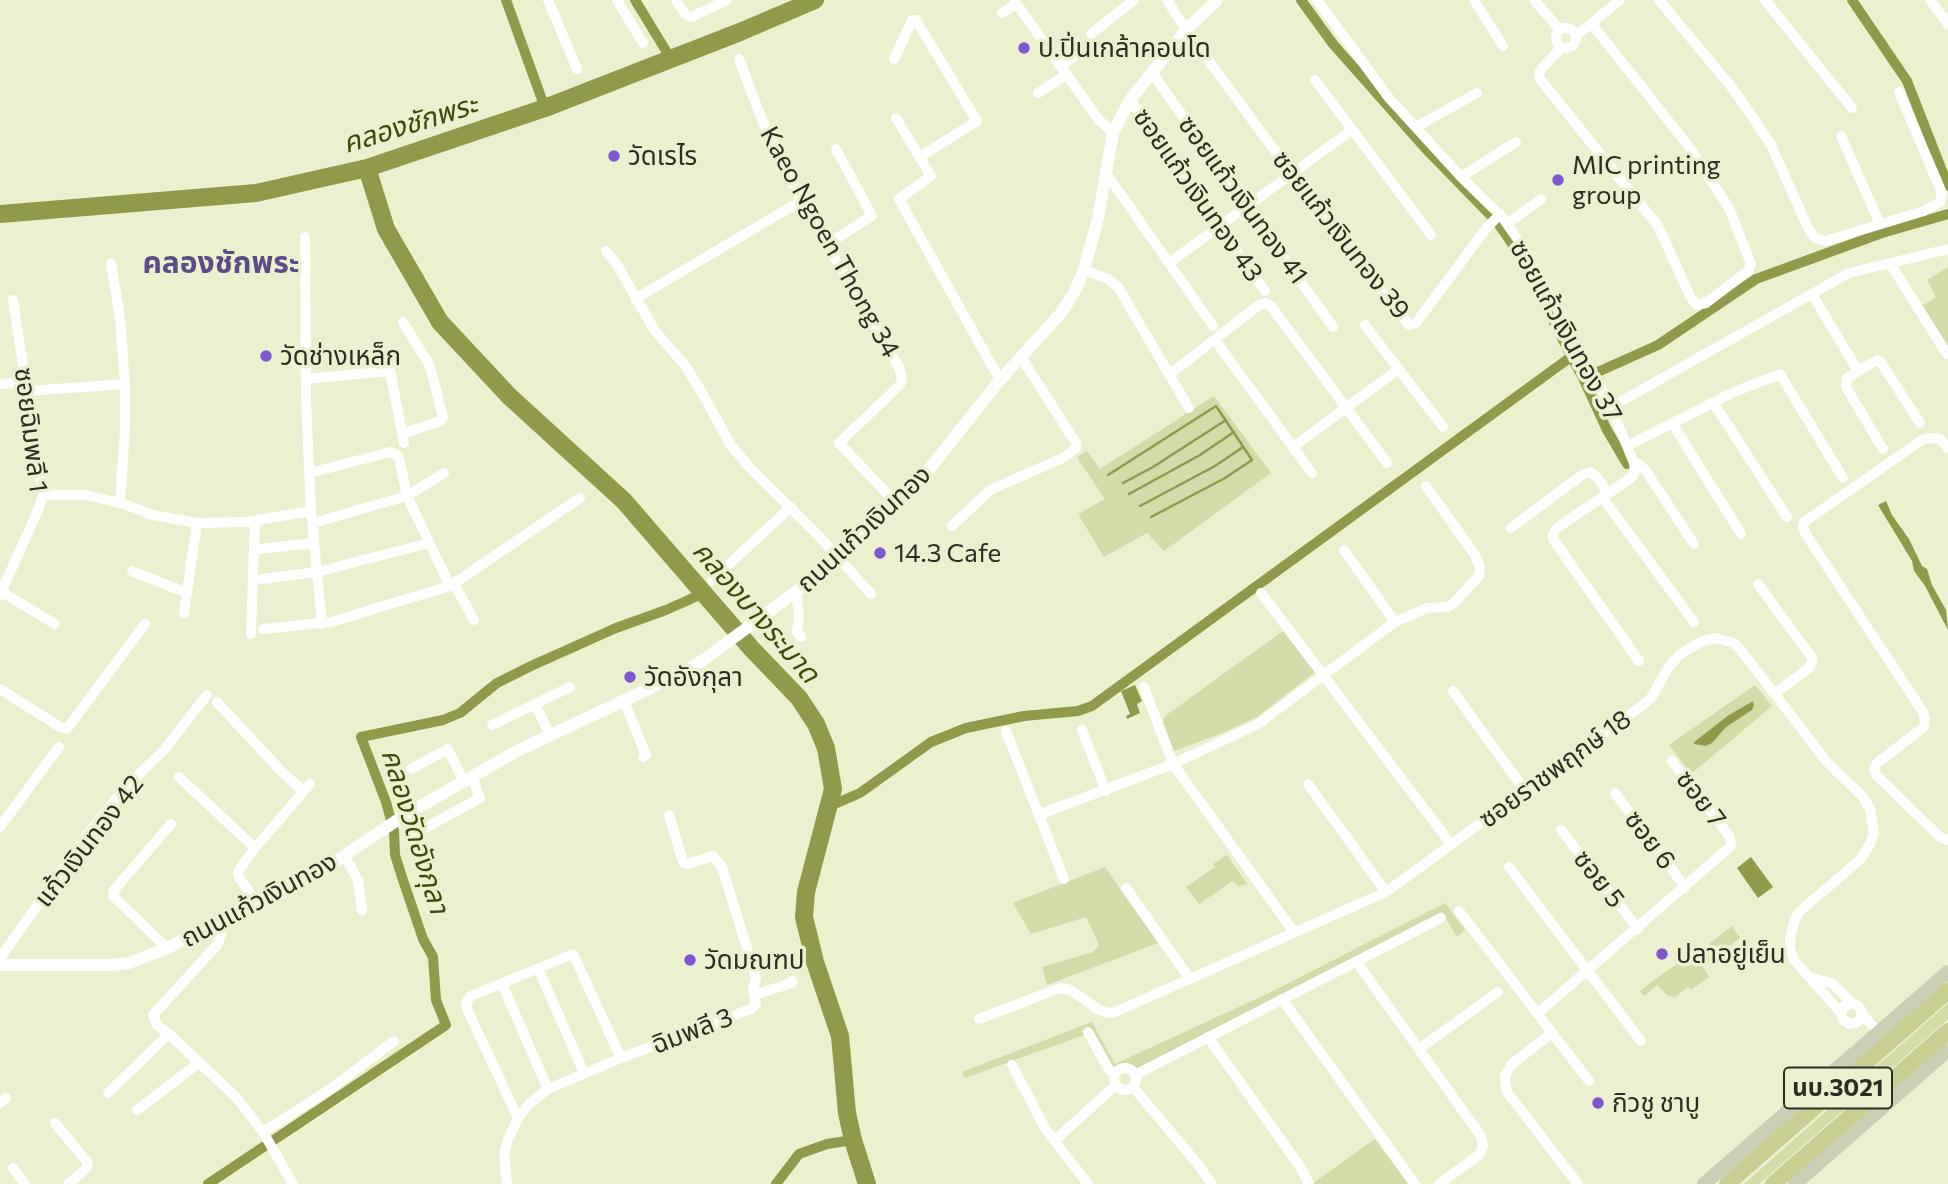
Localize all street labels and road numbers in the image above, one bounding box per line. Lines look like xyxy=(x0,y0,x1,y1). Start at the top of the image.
street label: ซอยแก้วเงินทอง 43 xyxy=(1127,102,1269,288)
street label: ซอยแก้วเงินทอง 41 xyxy=(1172,110,1314,290)
street label: Kaeo Ngoen Thong 34 xyxy=(753,121,907,363)
street label: ซอยแก้วเงินทอง 39 xyxy=(1266,145,1416,325)
street label: ซอยแก้วเงินทอง 37 xyxy=(1503,235,1629,427)
street label: ซอยฉิมพลี 1 xyxy=(8,366,54,494)
street label: ถนนแก้วเงินทอง xyxy=(790,459,938,599)
street label: ซอยราชพฤกษ์ 18 xyxy=(1473,703,1637,835)
street label: ซอย 7 xyxy=(1669,764,1733,834)
street label: แก้วเงินทอง 42 xyxy=(28,769,150,913)
street label: ซอย 6 xyxy=(1618,804,1682,876)
street label: ซอย 5 xyxy=(1567,844,1631,914)
street label: ถนนแก้วเงินทอง xyxy=(176,846,342,954)
street label: ฉิมพลี 3 xyxy=(647,1001,737,1061)
road number: นบ.3021 xyxy=(1784,1068,1892,1108)

